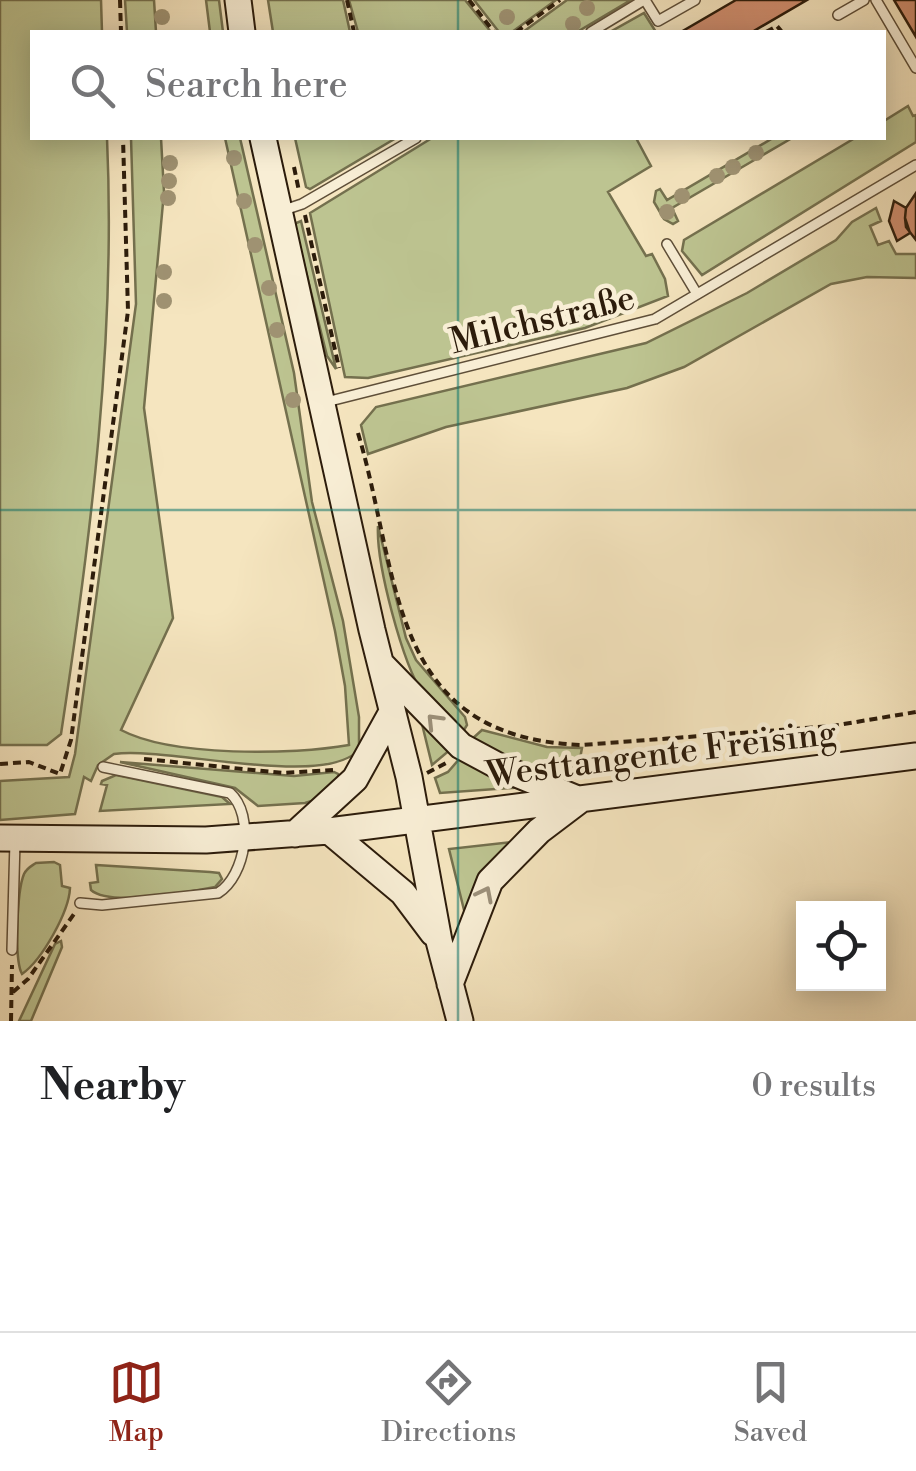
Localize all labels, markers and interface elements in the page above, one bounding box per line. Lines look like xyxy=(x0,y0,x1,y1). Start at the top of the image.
search box xyxy=(30,30,886,140)
icon: search xyxy=(65,58,120,113)
text: Search here xyxy=(145,62,348,109)
street label: Milchstraße xyxy=(445,277,639,364)
street label: Westtangente Freising xyxy=(483,712,839,797)
one-way arrow xyxy=(428,715,446,733)
one-way arrow xyxy=(472,886,492,904)
map controls xyxy=(796,901,886,991)
button: locate xyxy=(796,901,886,991)
text: Nearby xyxy=(40,1060,185,1113)
text: 0 results xyxy=(751,1066,876,1106)
tab: Map xyxy=(109,1355,164,1450)
tab: Directions xyxy=(381,1355,516,1450)
tab: Saved xyxy=(734,1355,807,1450)

